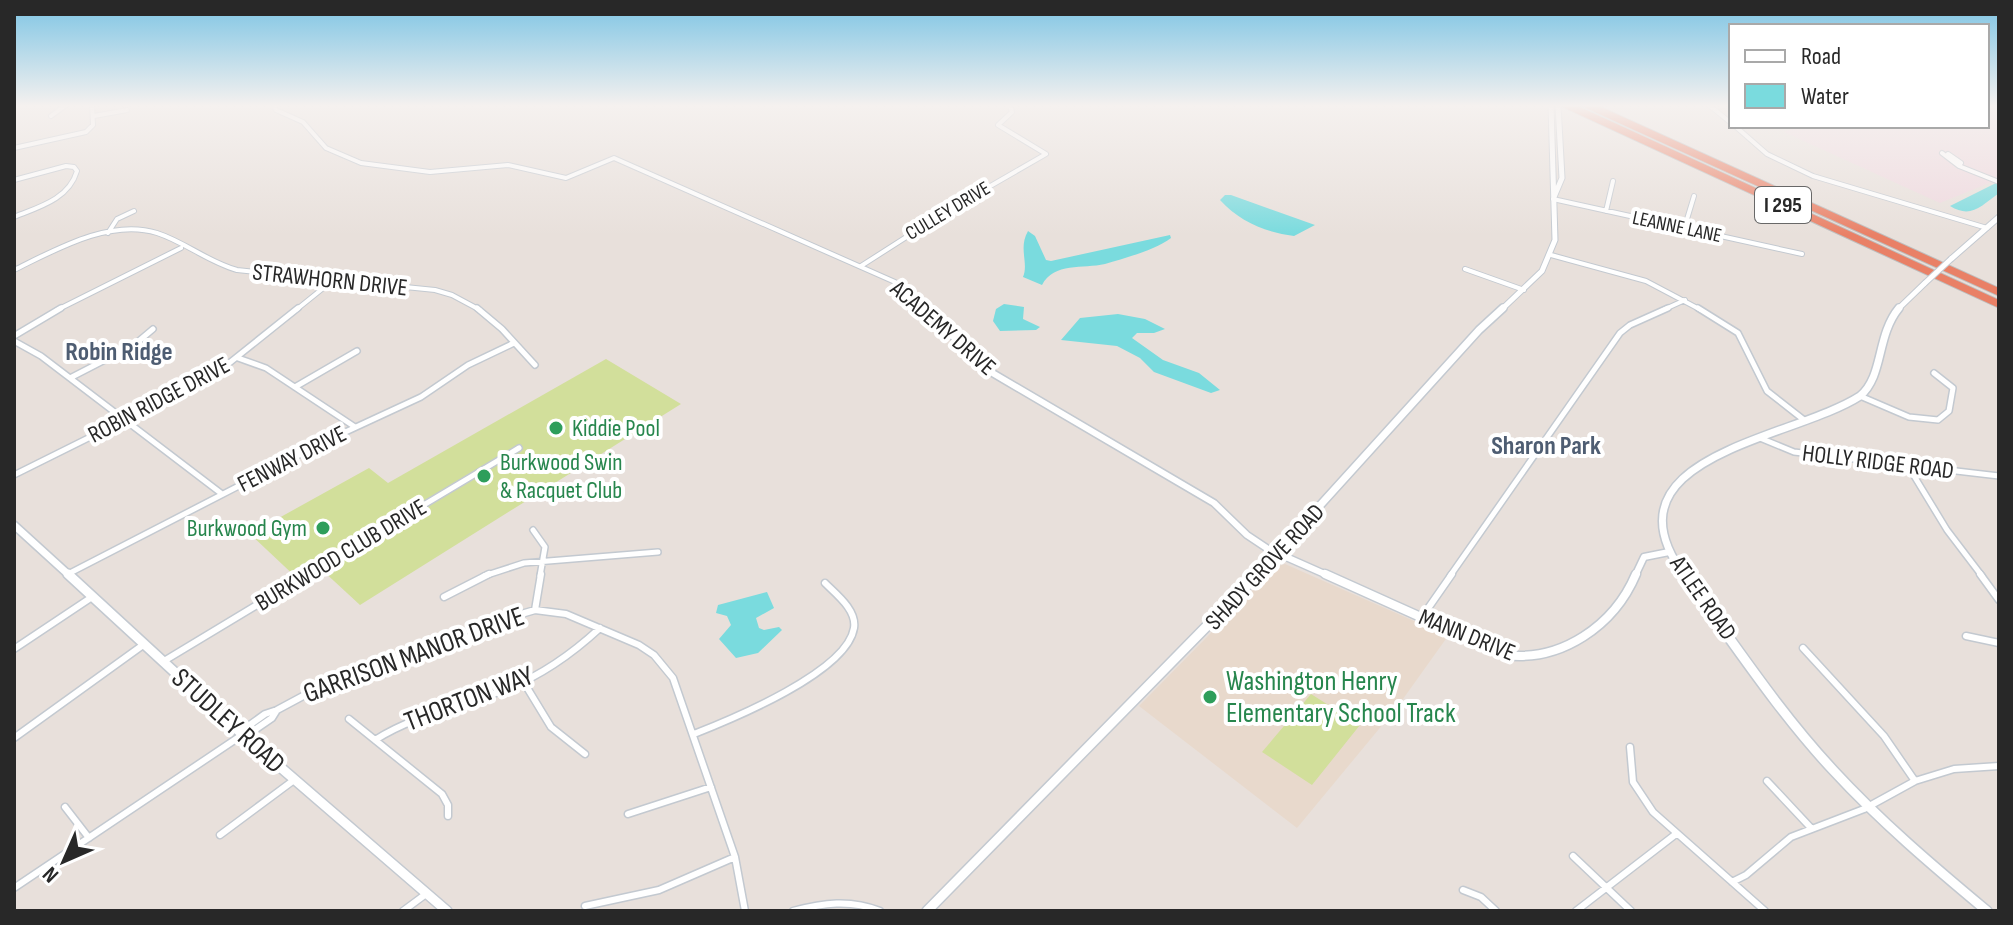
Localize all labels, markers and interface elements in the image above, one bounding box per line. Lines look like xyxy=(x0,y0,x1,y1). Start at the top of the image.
legend xyxy=(1729,24,1989,128)
text: Road xyxy=(1801,42,1841,71)
text: Water xyxy=(1801,82,1849,111)
street label: CULLEY DRIVE xyxy=(901,176,995,246)
road number: I 295 xyxy=(1755,187,1811,223)
street label: LEANNE LANE xyxy=(1630,206,1724,248)
street label: STRAWHORN DRIVE xyxy=(251,257,409,303)
street label: ACADEMY DRIVE xyxy=(884,274,1002,382)
district label: Robin Ridge xyxy=(65,337,173,368)
street label: ROBIN RIDGE DRIVE xyxy=(83,351,235,449)
place label: Kiddie Pool xyxy=(572,414,660,443)
street label: FENWAY DRIVE xyxy=(233,419,351,499)
marker: Kiddie Pool xyxy=(547,419,565,437)
district label: Sharon Park xyxy=(1491,431,1601,462)
street label: HOLLY RIDGE ROAD xyxy=(1801,438,1955,486)
place label: Burkwood Swin & Racquet Club xyxy=(500,448,622,505)
marker: Burkwood Swin & Racquet Club xyxy=(475,467,493,485)
street label: BURKWOOD CLUB DRIVE xyxy=(250,492,432,618)
street label: SHADY GROVE ROAD xyxy=(1199,498,1331,636)
place label: Burkwood Gym xyxy=(187,514,307,543)
marker: Burkwood Gym xyxy=(314,519,332,537)
street label: ATLEE ROAD xyxy=(1663,549,1742,646)
street label: GARRISON MANOR DRIVE xyxy=(299,600,529,710)
street label: MANN DRIVE xyxy=(1415,603,1519,667)
street label: THORTON WAY xyxy=(400,659,538,739)
street label: STUDLEY ROAD xyxy=(165,662,291,780)
place label: Washington Henry Elementary School Track xyxy=(1226,665,1456,730)
marker: Washington Henry Elementary School Track xyxy=(1201,688,1219,706)
north arrow xyxy=(24,821,104,901)
text: N xyxy=(37,860,65,888)

